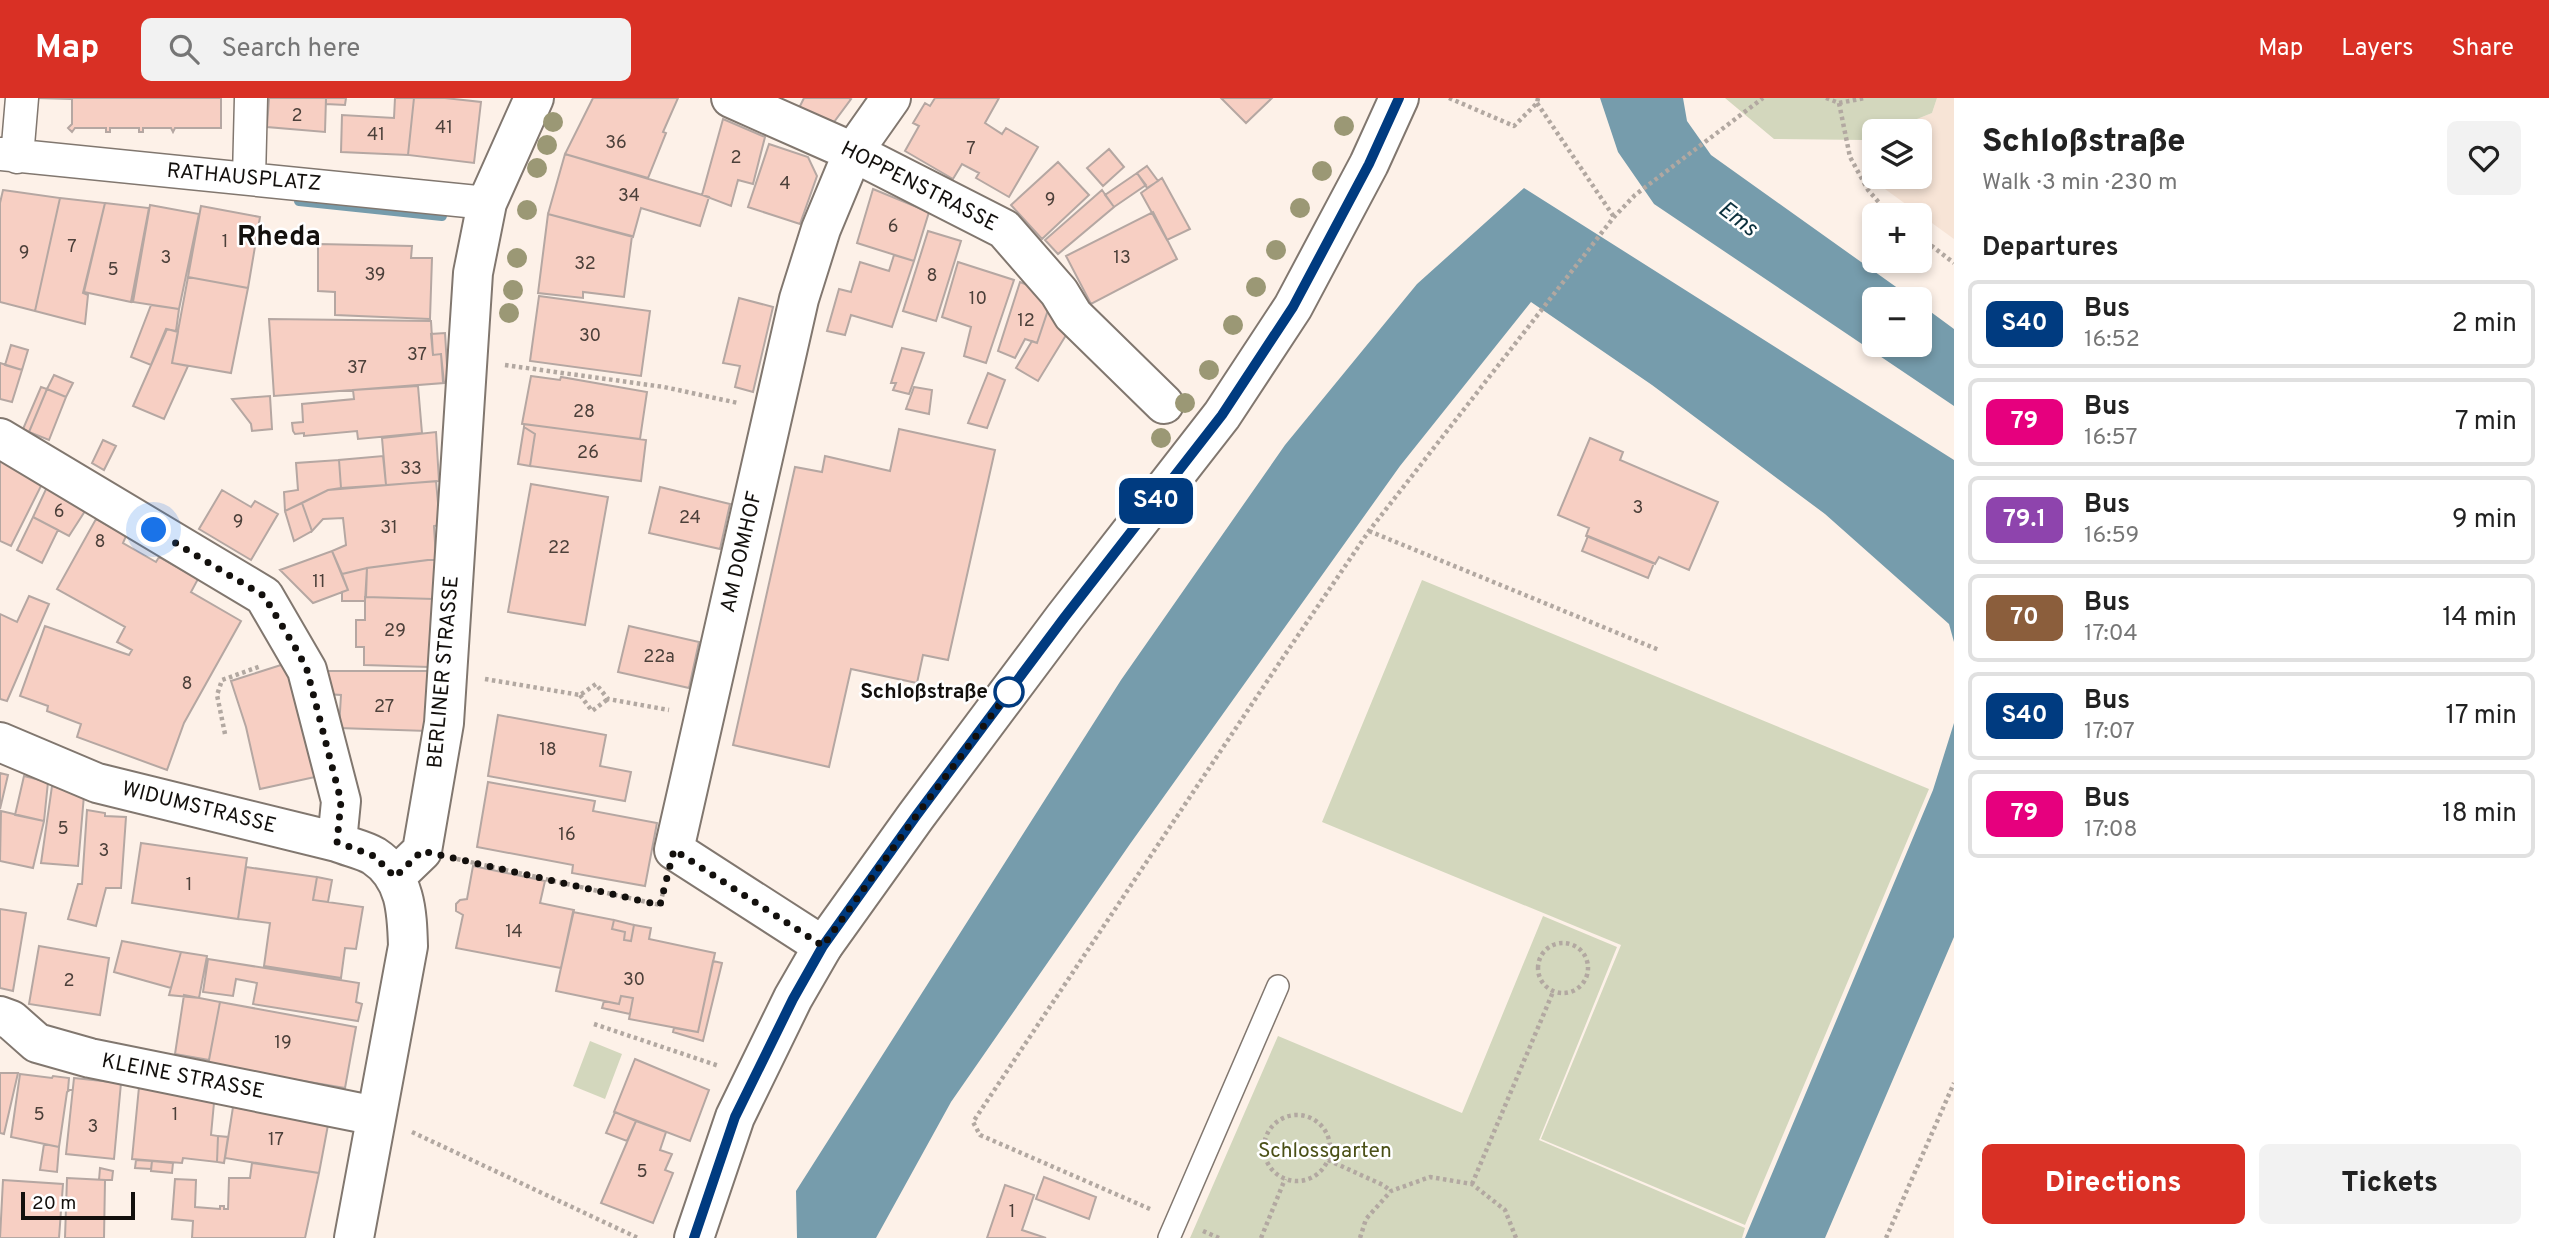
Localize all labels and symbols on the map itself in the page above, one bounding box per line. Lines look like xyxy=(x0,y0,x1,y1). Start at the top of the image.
house number: 2 xyxy=(291,105,303,128)
house number: 41 xyxy=(435,117,453,140)
house number: 41 xyxy=(367,124,385,147)
house number: 36 xyxy=(605,132,627,155)
street label: HOPPENSTRASSE xyxy=(836,136,1002,238)
house number: 7 xyxy=(966,138,976,161)
house number: 2 xyxy=(730,147,742,170)
street label: RATHAUSPLATZ xyxy=(165,158,323,198)
house number: 4 xyxy=(779,173,791,196)
house number: 34 xyxy=(618,185,640,208)
house number: 9 xyxy=(1045,189,1055,212)
water label: Ems xyxy=(1711,196,1763,245)
house number: 6 xyxy=(888,216,898,239)
district label: Rheda xyxy=(237,220,321,256)
house number: 1 xyxy=(222,231,228,254)
house number: 7 xyxy=(67,236,77,259)
house number: 9 xyxy=(19,242,29,265)
house number: 3 xyxy=(161,247,171,270)
house number: 13 xyxy=(1113,247,1131,270)
house number: 32 xyxy=(574,253,596,276)
house number: 5 xyxy=(107,259,119,282)
house number: 39 xyxy=(364,264,386,287)
house number: 8 xyxy=(927,265,938,288)
house number: 10 xyxy=(969,288,987,311)
house number: 12 xyxy=(1017,310,1035,333)
house number: 30 xyxy=(579,325,601,348)
house number: 37 xyxy=(407,344,427,367)
house number: 37 xyxy=(347,357,367,380)
house number: 28 xyxy=(573,401,595,424)
house number: 26 xyxy=(577,442,599,465)
house number: 33 xyxy=(400,458,422,481)
line badge: S40 xyxy=(1116,478,1196,524)
street label: AM DOMHOF xyxy=(715,489,769,615)
house number: 3 xyxy=(1633,497,1643,520)
house number: 6 xyxy=(54,501,64,524)
house number: 24 xyxy=(679,507,701,530)
house number: 9 xyxy=(233,511,243,534)
your location xyxy=(136,512,171,547)
house number: 31 xyxy=(380,517,398,540)
house number: 8 xyxy=(95,531,106,554)
house number: 22 xyxy=(548,537,570,560)
house number: 11 xyxy=(312,571,326,594)
street label: BERLINER STRASSE xyxy=(422,575,466,769)
house number: 29 xyxy=(384,620,406,643)
house number: 22a xyxy=(643,646,675,669)
house number: 8 xyxy=(182,673,193,696)
marker: Schloßstraße xyxy=(994,677,1024,707)
place label: Schloßstraße xyxy=(860,679,988,706)
house number: 27 xyxy=(374,696,394,719)
house number: 18 xyxy=(539,739,557,762)
street label: WIDUMSTRASSE xyxy=(119,776,279,840)
house number: 5 xyxy=(57,818,69,841)
house number: 16 xyxy=(558,824,576,847)
house number: 3 xyxy=(99,840,109,863)
house number: 1 xyxy=(186,874,192,897)
house number: 14 xyxy=(505,921,523,944)
house number: 30 xyxy=(623,969,645,992)
house number: 2 xyxy=(63,970,75,993)
house number: 19 xyxy=(274,1032,292,1055)
street label: KLEINE STRASSE xyxy=(99,1048,267,1106)
house number: 5 xyxy=(33,1104,45,1127)
house number: 1 xyxy=(172,1104,178,1127)
house number: 3 xyxy=(88,1116,98,1139)
house number: 17 xyxy=(268,1129,284,1152)
park label: Schlossgarten xyxy=(1258,1138,1392,1165)
house number: 5 xyxy=(636,1161,648,1184)
scale bar xyxy=(21,1189,135,1221)
house number: 1 xyxy=(1009,1201,1015,1224)

